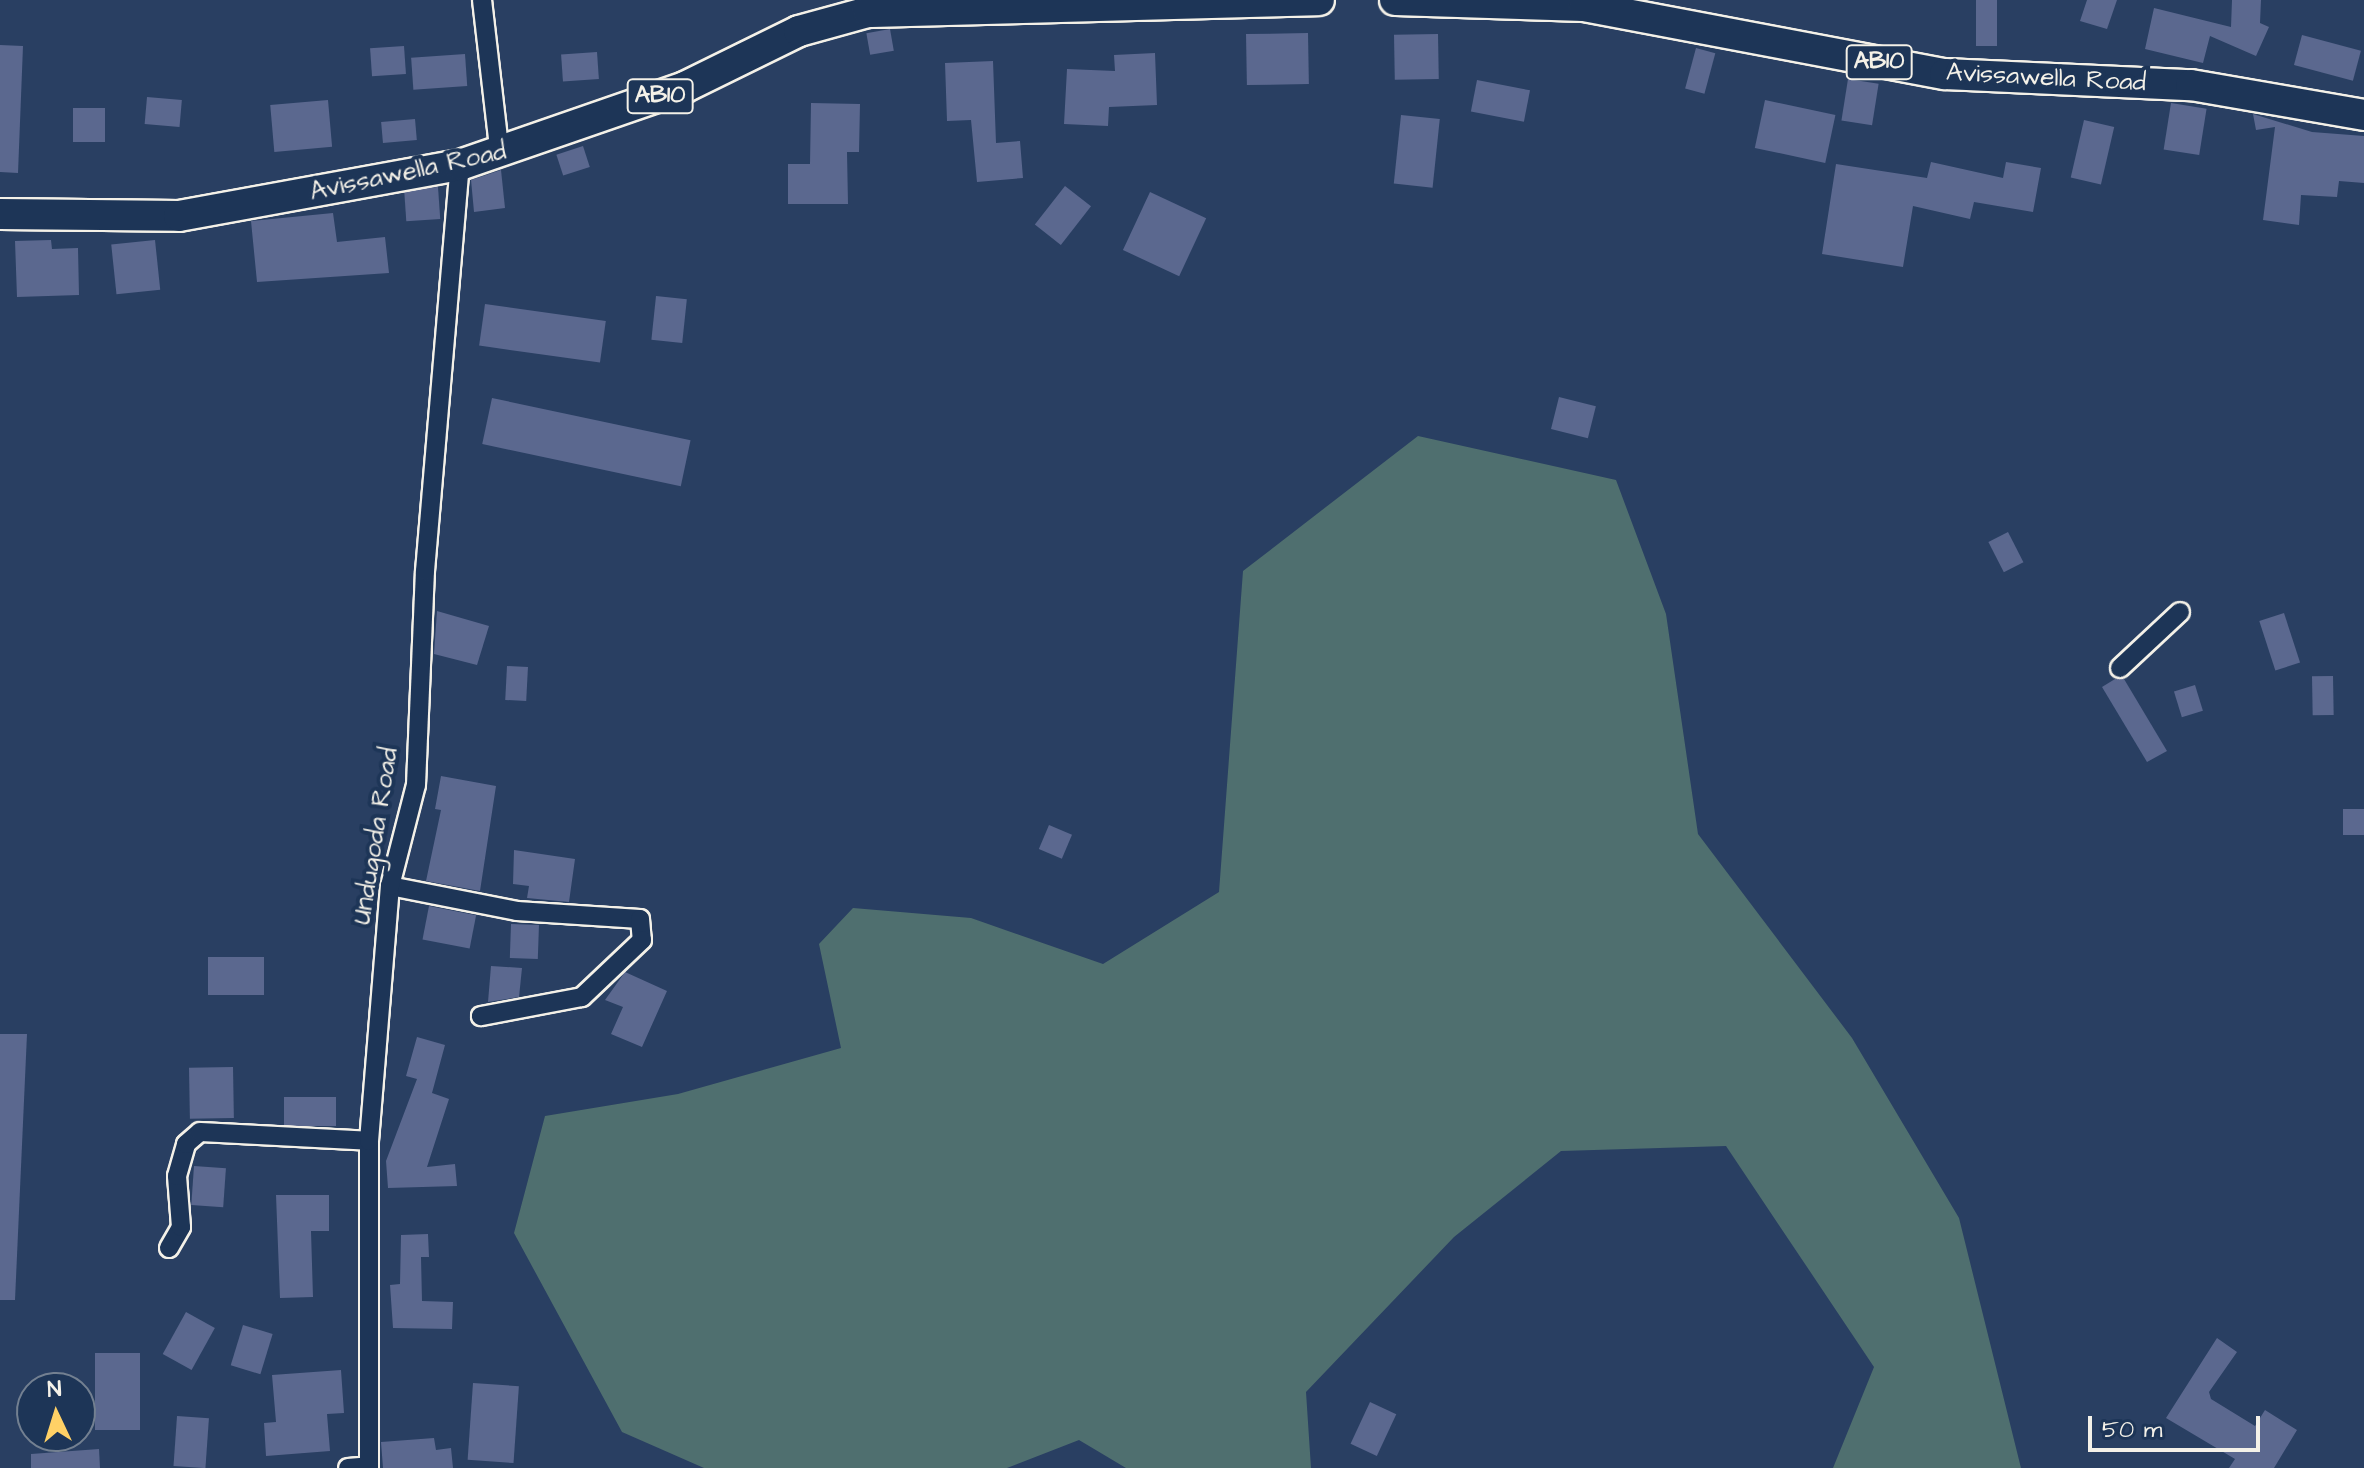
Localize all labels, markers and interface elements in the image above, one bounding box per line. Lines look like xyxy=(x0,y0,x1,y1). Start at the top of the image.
road number: AB10 xyxy=(1845,42,1913,82)
street label: Avissawella Road xyxy=(1945,57,2147,99)
road number: AB10 xyxy=(626,76,694,116)
street label: Avissawella Road xyxy=(307,136,509,208)
street label: Undugoda Road xyxy=(347,745,405,927)
north arrow xyxy=(16,1372,96,1452)
text: N xyxy=(46,1374,62,1405)
scale bar xyxy=(2092,1400,2264,1450)
text: 50 m xyxy=(2102,1413,2162,1447)

